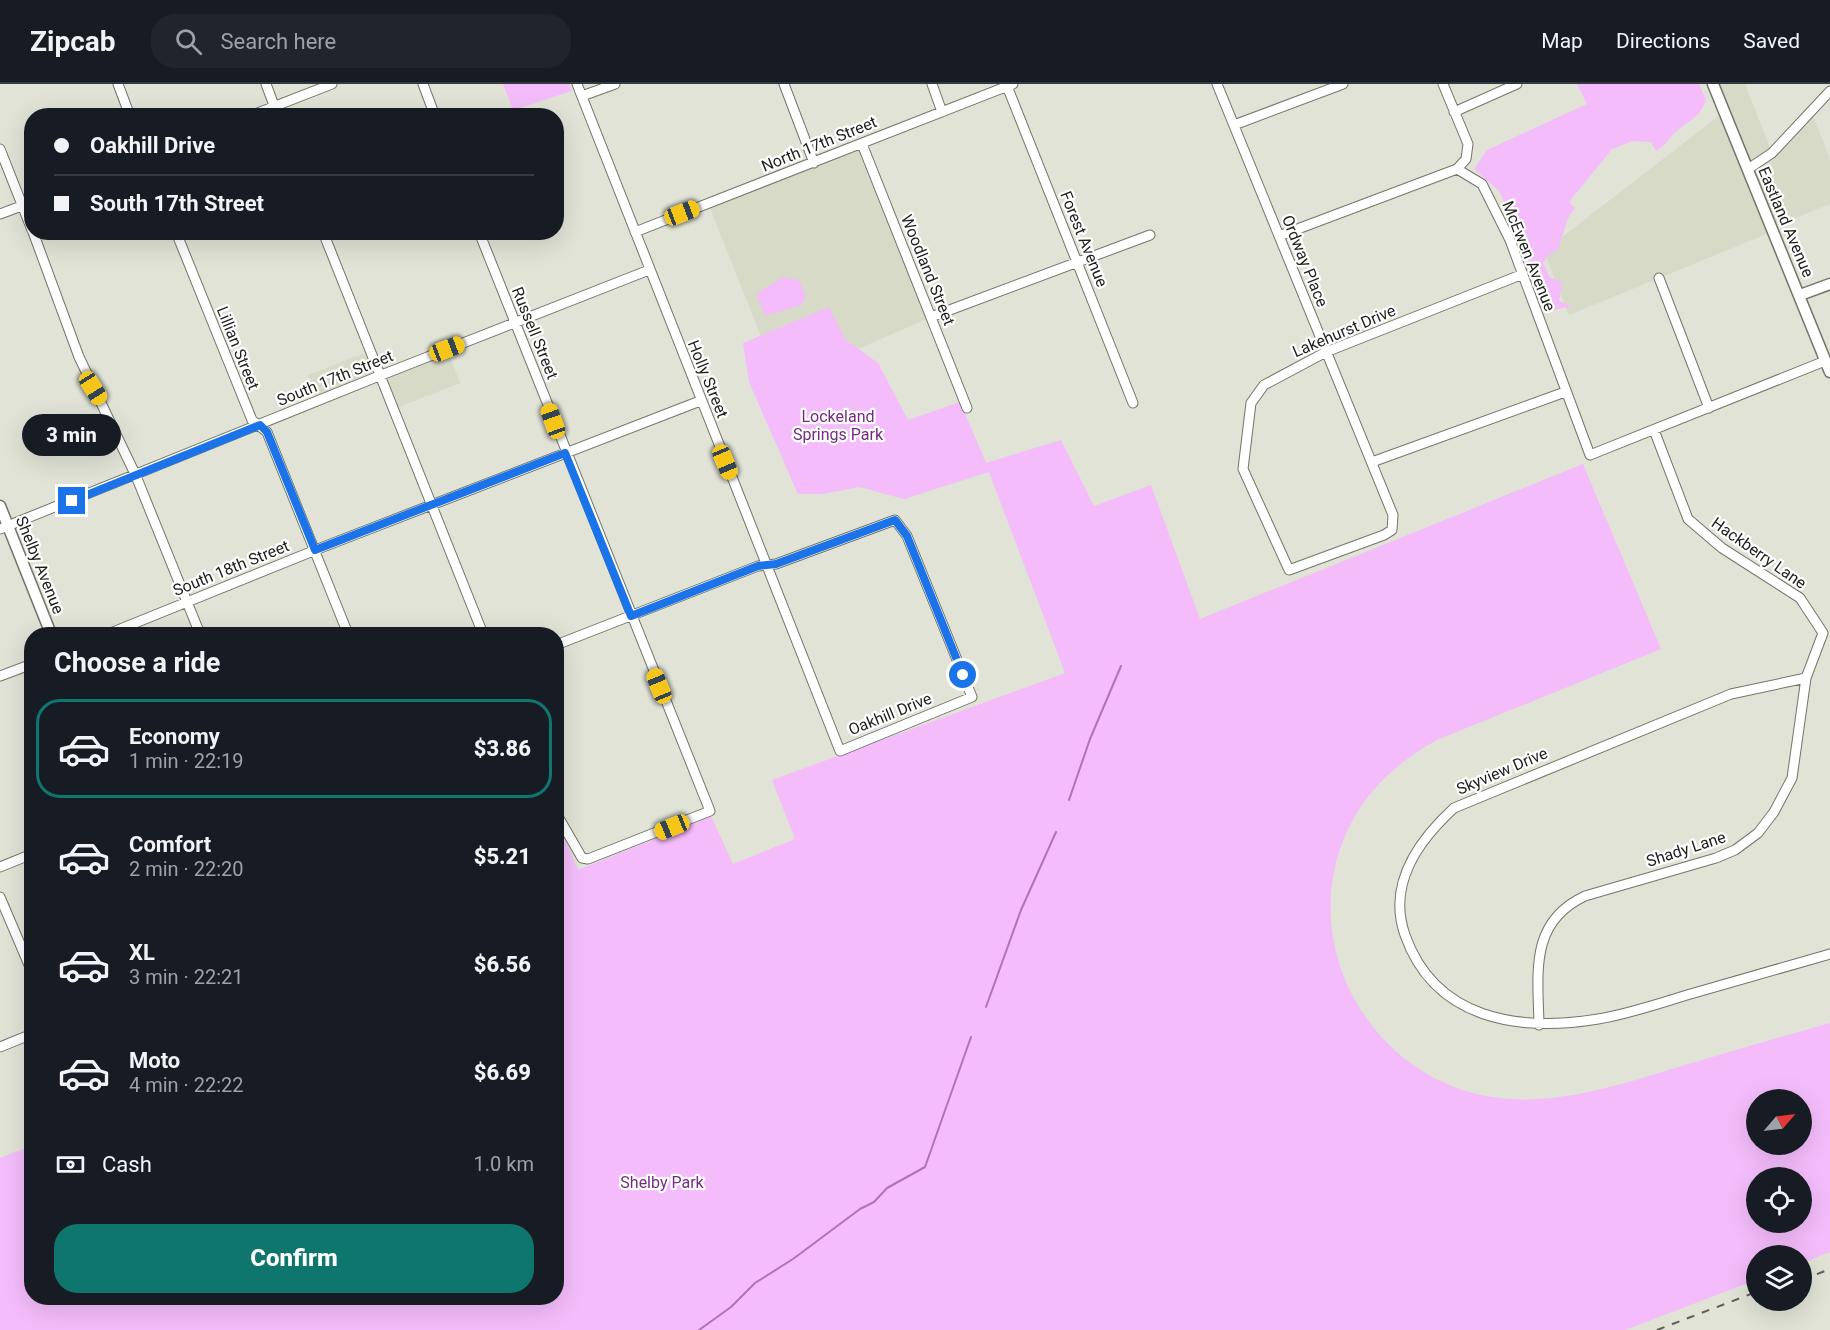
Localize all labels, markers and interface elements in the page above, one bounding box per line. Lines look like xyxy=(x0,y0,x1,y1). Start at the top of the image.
search box xyxy=(151,14,571,68)
text: Zipcab xyxy=(30,25,115,58)
icon: search xyxy=(172,25,205,58)
text: Search here xyxy=(220,29,336,54)
text: Map xyxy=(1541,29,1583,53)
text: Directions xyxy=(1616,29,1710,53)
text: Saved xyxy=(1743,29,1800,53)
street label: North 17th Street xyxy=(759,112,879,176)
text: Oakhill Drive xyxy=(90,133,215,158)
street label: Eastland Avenue xyxy=(1754,164,1818,280)
street label: Forest Avenue xyxy=(1056,188,1112,290)
text: South 17th Street xyxy=(90,191,264,216)
car xyxy=(662,198,702,228)
street label: McEwen Avenue xyxy=(1498,198,1560,314)
street label: Woodland Street xyxy=(897,212,959,328)
street label: Ordway Place xyxy=(1278,212,1332,310)
street label: Russell Street xyxy=(508,284,562,382)
street label: Lakehurst Drive xyxy=(1290,301,1398,361)
street label: Lillian Street xyxy=(213,304,263,392)
car xyxy=(427,334,467,364)
street label: Holly Street xyxy=(684,337,732,421)
street label: South 17th Street xyxy=(274,346,396,410)
car xyxy=(76,368,110,408)
car xyxy=(538,401,568,441)
park label: Lockeland Springs Park xyxy=(793,407,884,444)
callout: 3 min xyxy=(22,414,122,456)
text: 3 min xyxy=(46,423,97,447)
car xyxy=(710,442,740,482)
route end xyxy=(58,487,85,514)
street label: Shelby Avenue xyxy=(12,513,68,617)
street label: Hackberry Lane xyxy=(1708,513,1810,593)
street label: South 18th Street xyxy=(170,536,292,600)
text: Choose a ride xyxy=(54,647,220,679)
route start xyxy=(949,661,976,688)
car xyxy=(644,666,674,706)
street label: Oakhill Drive xyxy=(846,689,934,739)
icon: car xyxy=(57,722,111,776)
text: Economy xyxy=(129,724,220,749)
text: $3.86 xyxy=(474,736,531,761)
street label: Skyview Drive xyxy=(1454,743,1550,799)
text: 1 min · 22:19 xyxy=(129,749,244,773)
car xyxy=(652,812,692,842)
street label: Shady Lane xyxy=(1644,827,1728,871)
icon: car xyxy=(57,830,111,884)
text: Comfort xyxy=(129,832,211,857)
text: $5.21 xyxy=(474,844,531,869)
text: 2 min · 22:20 xyxy=(129,857,244,881)
icon: car xyxy=(57,938,111,992)
text: XL xyxy=(129,940,155,965)
text: $6.56 xyxy=(474,952,531,977)
text: 3 min · 22:21 xyxy=(129,965,244,989)
icon: car xyxy=(57,1046,111,1100)
text: Moto xyxy=(129,1048,180,1073)
text: $6.69 xyxy=(474,1060,531,1085)
text: 4 min · 22:22 xyxy=(129,1073,244,1097)
north arrow xyxy=(1746,1089,1812,1155)
map controls xyxy=(1746,1089,1812,1311)
icon: cash xyxy=(54,1148,87,1181)
text: Cash xyxy=(102,1152,152,1177)
text: 1.0 km xyxy=(474,1152,534,1176)
button: locate xyxy=(1746,1167,1812,1233)
park label: Shelby Park xyxy=(620,1173,705,1192)
button: Confirm xyxy=(54,1224,534,1293)
button: layers xyxy=(1746,1245,1812,1311)

